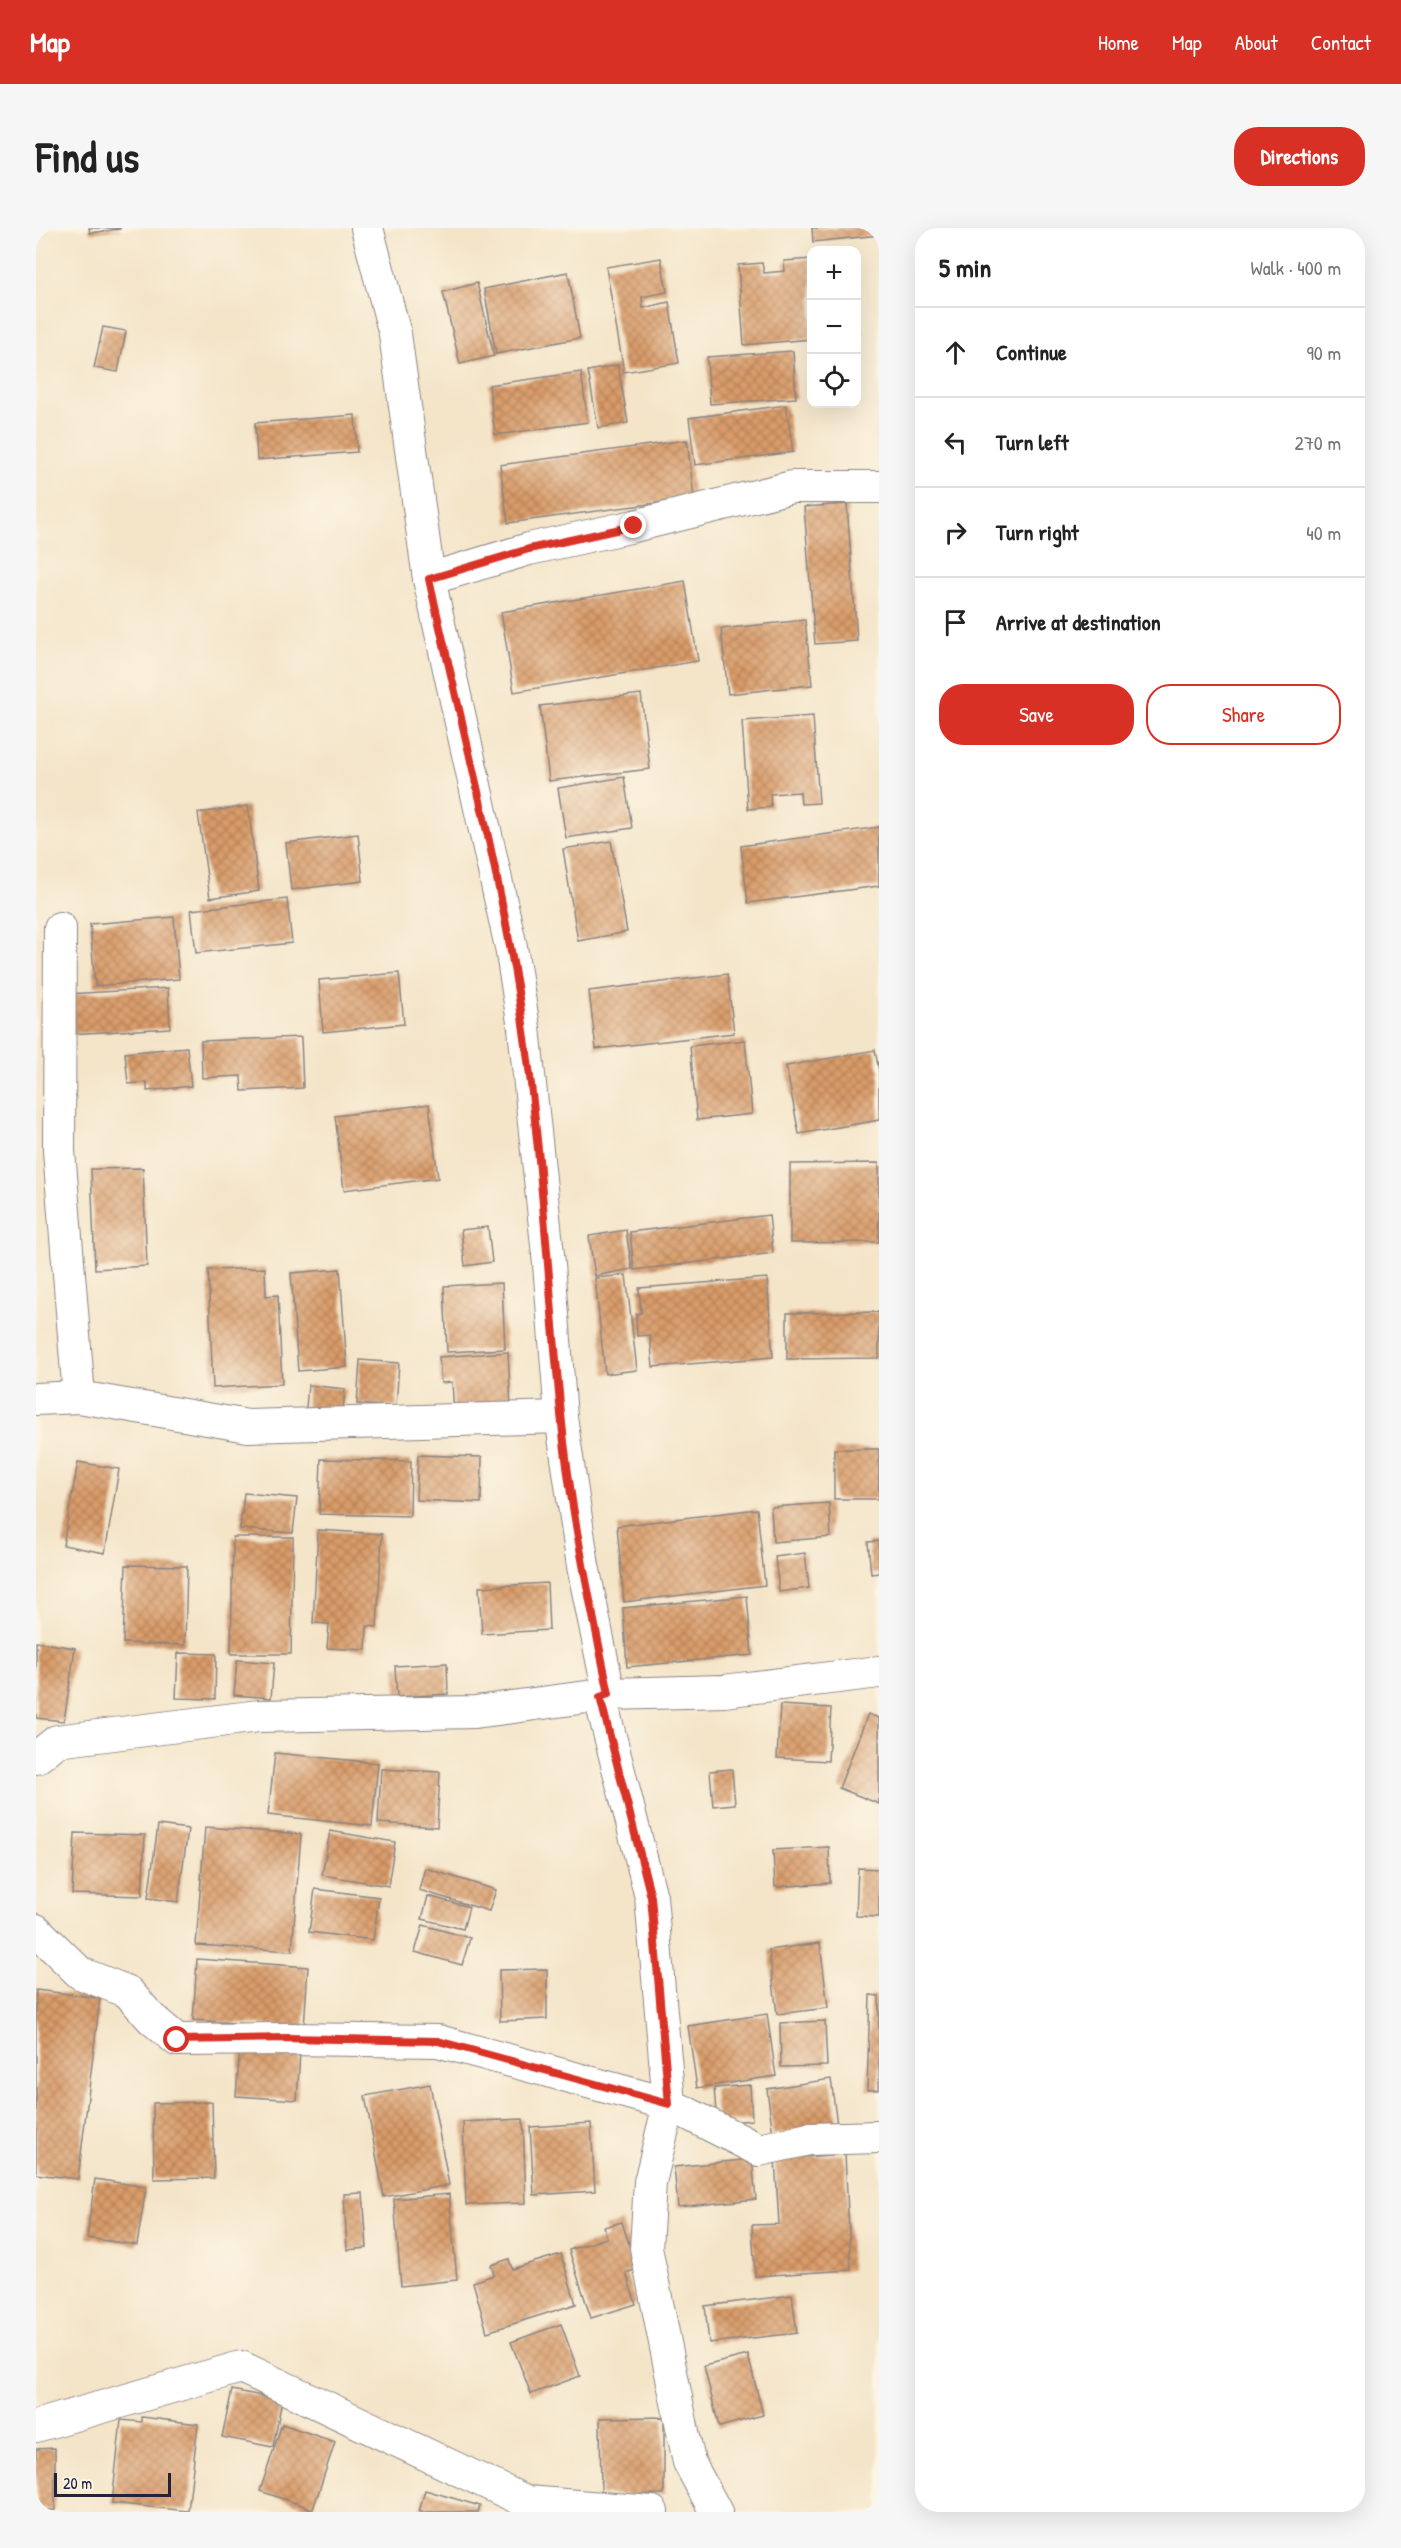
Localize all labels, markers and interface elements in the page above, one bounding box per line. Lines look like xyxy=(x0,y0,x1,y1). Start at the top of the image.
text: Map xyxy=(30,23,70,61)
text: Home xyxy=(1098,28,1139,57)
text: Map xyxy=(1172,28,1202,57)
text: About xyxy=(1235,28,1278,57)
text: Contact xyxy=(1311,28,1371,57)
button: Directions xyxy=(1234,127,1365,186)
text: Find us xyxy=(36,128,139,185)
map controls xyxy=(807,246,861,408)
button: + xyxy=(807,246,861,300)
text: 5 min xyxy=(939,250,991,285)
text: Walk · 400 m xyxy=(1250,254,1341,281)
button: − xyxy=(807,300,861,354)
icon: ahead xyxy=(939,336,972,369)
text: Continue xyxy=(996,337,1067,367)
text: 90 m xyxy=(1307,339,1341,366)
button: locate xyxy=(807,354,861,408)
icon: left xyxy=(939,426,972,459)
text: Turn left xyxy=(996,427,1069,457)
text: 270 m xyxy=(1295,429,1341,456)
route end xyxy=(620,512,646,538)
icon: right xyxy=(939,516,972,549)
text: Turn right xyxy=(996,517,1079,547)
text: 40 m xyxy=(1306,519,1341,546)
icon: arrive xyxy=(939,606,972,639)
text: Arrive at destination xyxy=(996,607,1161,637)
button: Save xyxy=(939,684,1134,745)
button: Share xyxy=(1146,684,1341,745)
route start xyxy=(163,2026,189,2052)
scale bar xyxy=(54,2470,171,2498)
text: 20 m xyxy=(63,2472,92,2494)

